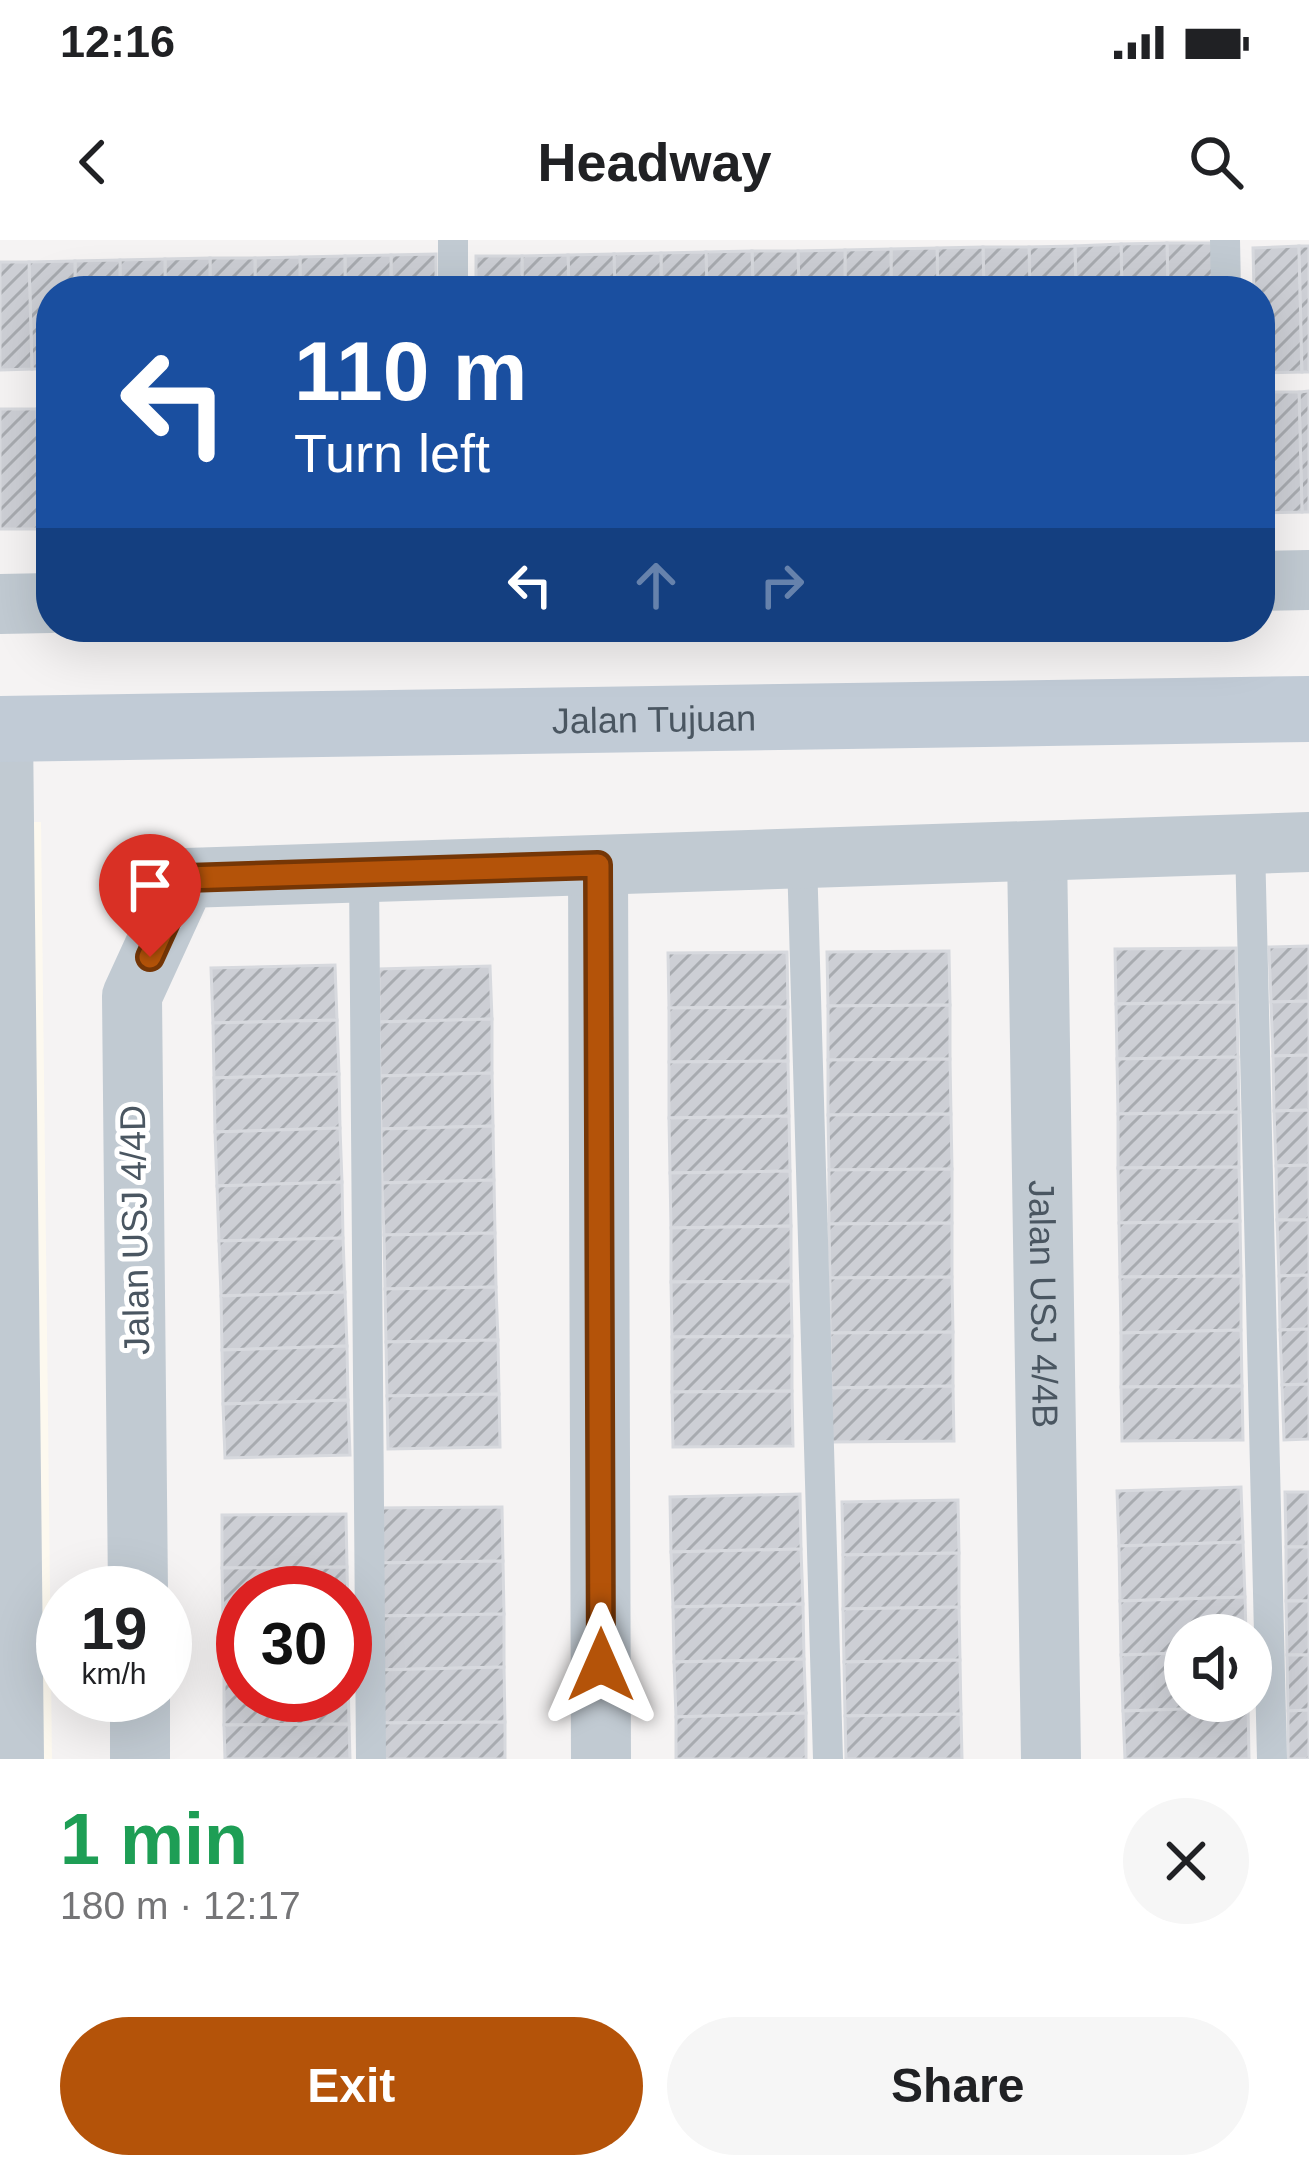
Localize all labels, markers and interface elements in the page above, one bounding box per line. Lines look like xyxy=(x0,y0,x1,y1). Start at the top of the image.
text: 12:16 xyxy=(60,16,175,67)
icon: back xyxy=(60,129,126,195)
icon: search xyxy=(1183,129,1249,195)
text: Headway xyxy=(537,132,772,192)
icon: left xyxy=(96,324,252,480)
text: 110 m xyxy=(294,324,528,418)
text: Turn left xyxy=(294,423,490,483)
icon: left xyxy=(497,552,563,618)
icon: ahead xyxy=(623,552,689,618)
icon: right xyxy=(749,552,815,618)
street label: Jalan Tujuan xyxy=(552,697,756,742)
pin xyxy=(99,834,201,957)
icon: arrive xyxy=(117,852,183,918)
street label: Jalan USJ 4/4D xyxy=(112,1105,157,1355)
street label: Jalan USJ 4/4B xyxy=(1021,1180,1066,1428)
speed limit sign: 30 xyxy=(216,1566,372,1722)
text: 19 xyxy=(81,1595,147,1662)
position arrow xyxy=(538,1602,664,1728)
map controls xyxy=(1164,1614,1272,1722)
button: sound xyxy=(1164,1614,1272,1722)
text: km/h xyxy=(81,1657,147,1690)
button: close xyxy=(1123,1798,1249,1924)
text: 1 min xyxy=(60,1799,248,1879)
text: 180 m · 12:17 xyxy=(60,1884,301,1927)
button: Exit xyxy=(60,2017,643,2155)
button: Share xyxy=(667,2017,1249,2155)

